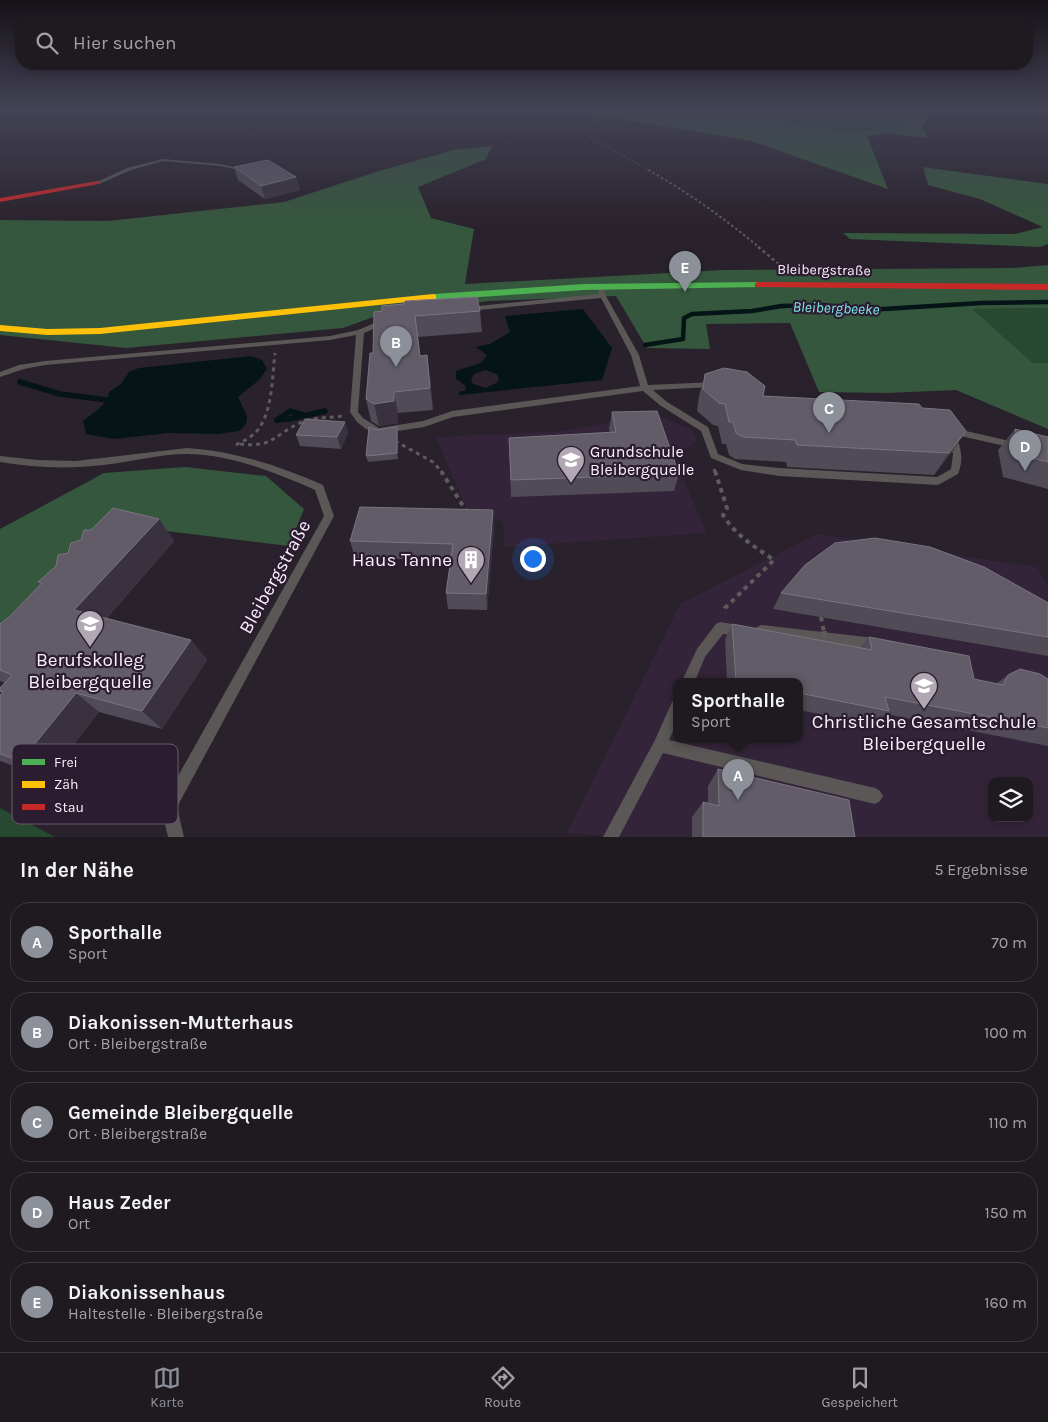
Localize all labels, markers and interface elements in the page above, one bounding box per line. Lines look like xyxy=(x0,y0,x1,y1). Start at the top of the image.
search box xyxy=(15,15,1033,70)
icon: search xyxy=(33,29,61,57)
text: Hier suchen xyxy=(73,32,176,54)
pin: E xyxy=(669,251,701,292)
street label: Bleibergstraße xyxy=(777,261,871,279)
water label: Bleibergbeeke xyxy=(792,297,880,319)
pin: B xyxy=(380,326,412,367)
pin: C xyxy=(813,392,845,433)
pin: D xyxy=(1009,430,1041,471)
place label: Grundschule Bleibergquelle xyxy=(590,442,694,479)
school or university icon: Grundschule Bleibergquelle xyxy=(556,445,586,484)
street label: Bleibergstraße xyxy=(235,516,315,638)
building icon: Haus Tanne xyxy=(456,545,486,584)
your location xyxy=(520,546,546,572)
place label: Haus Tanne xyxy=(352,549,452,571)
school or university icon: Berufskolleg Bleibergquelle xyxy=(75,609,105,648)
place label: Berufskolleg Bleibergquelle xyxy=(28,649,152,693)
school or university icon: Christliche Gesamtschule Bleibergquelle xyxy=(909,671,939,710)
popup xyxy=(673,678,803,743)
text: Sporthalle xyxy=(691,690,785,712)
place label: Christliche Gesamtschule Bleibergquelle xyxy=(812,711,1036,755)
text: Sport xyxy=(691,712,731,731)
legend xyxy=(12,744,178,824)
text: Frei xyxy=(54,754,78,771)
pin: A xyxy=(722,759,754,800)
text: Zäh xyxy=(54,776,78,793)
map controls xyxy=(988,777,1033,822)
button: layers xyxy=(988,777,1033,822)
text: Stau xyxy=(54,799,84,816)
text: In der Nähe xyxy=(20,858,134,882)
text: 5 Ergebnisse xyxy=(934,860,1028,879)
text: Sporthalle xyxy=(68,922,162,944)
text: A xyxy=(32,933,42,952)
text: 70 m xyxy=(991,933,1027,952)
text: Sport xyxy=(68,944,108,963)
text: Diakonissen-Mutterhaus xyxy=(68,1012,293,1034)
text: B xyxy=(32,1023,42,1042)
text: 100 m xyxy=(984,1023,1027,1042)
text: Ort · Bleibergstraße xyxy=(68,1034,207,1053)
text: Gemeinde Bleibergquelle xyxy=(68,1102,293,1124)
text: C xyxy=(32,1113,42,1132)
text: 110 m xyxy=(988,1113,1027,1132)
text: Ort · Bleibergstraße xyxy=(68,1124,207,1143)
text: Haus Zeder xyxy=(68,1192,170,1214)
text: D xyxy=(32,1203,42,1222)
text: 150 m xyxy=(984,1203,1027,1222)
text: Ort xyxy=(68,1214,90,1233)
text: Diakonissenhaus xyxy=(68,1282,225,1304)
text: E xyxy=(32,1293,42,1312)
text: 160 m xyxy=(984,1293,1027,1312)
text: Haltestelle · Bleibergstraße xyxy=(68,1304,263,1323)
tab: Karte xyxy=(150,1364,184,1411)
tab: Route xyxy=(484,1364,521,1411)
tab: Gespeichert xyxy=(822,1364,898,1411)

